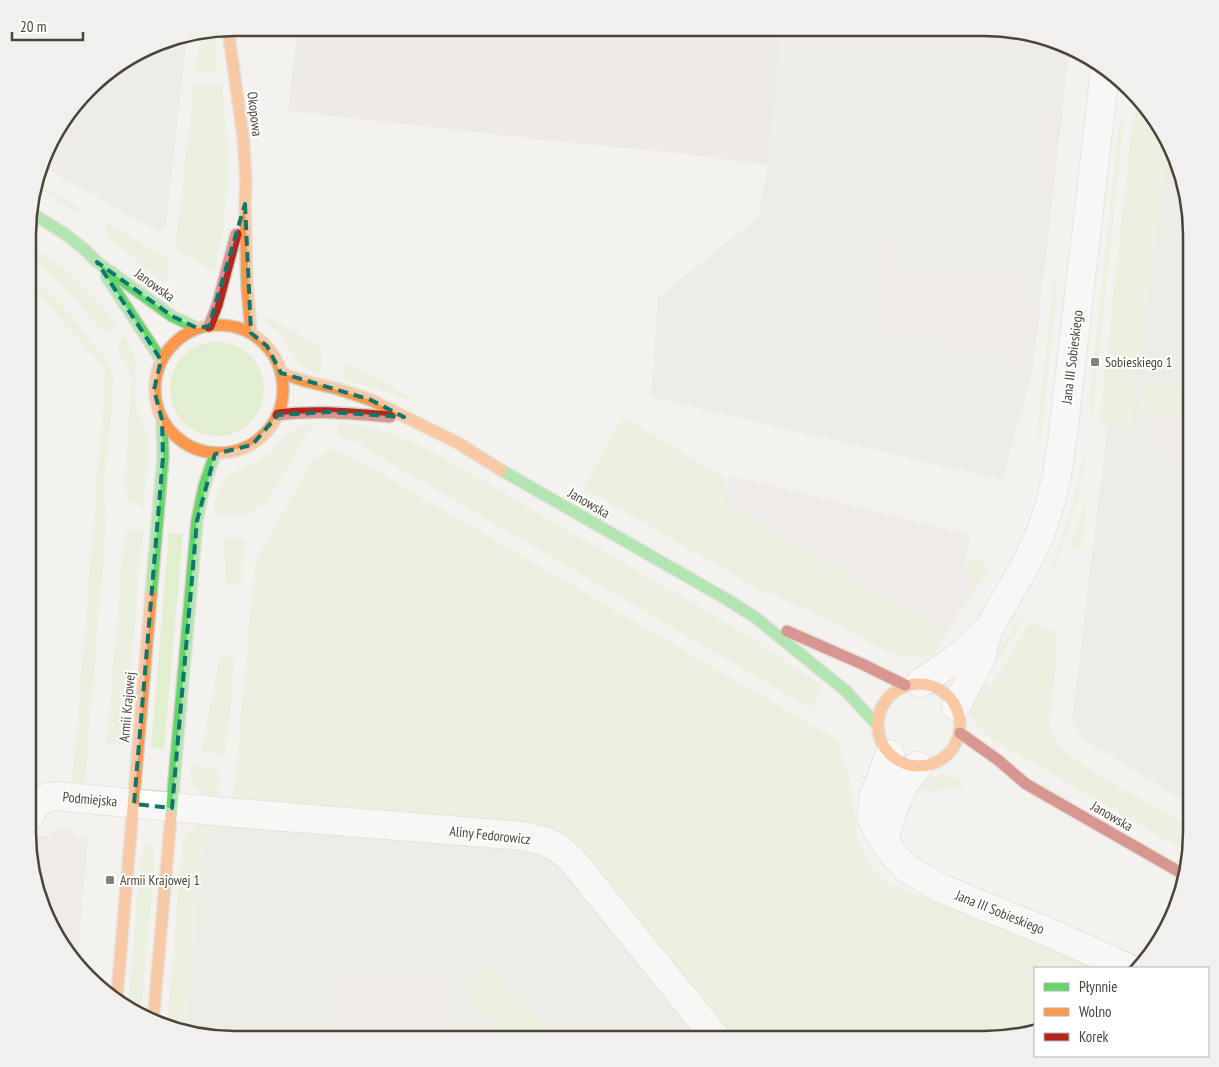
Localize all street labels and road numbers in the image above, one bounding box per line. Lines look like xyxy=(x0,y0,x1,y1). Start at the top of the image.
street label: Okopowa xyxy=(243,91,267,137)
street label: Janowska xyxy=(131,264,179,306)
street label: Jana III Sobieskiego xyxy=(1057,309,1087,406)
street label: Janowska xyxy=(564,483,613,522)
street label: Armii Krajowej xyxy=(115,671,139,743)
street label: Podmiejska xyxy=(62,788,118,810)
street label: Janowska xyxy=(1087,796,1136,835)
street label: Aliny Fedorowicz xyxy=(449,822,531,848)
street label: Jana III Sobieskiego xyxy=(952,886,1047,938)

